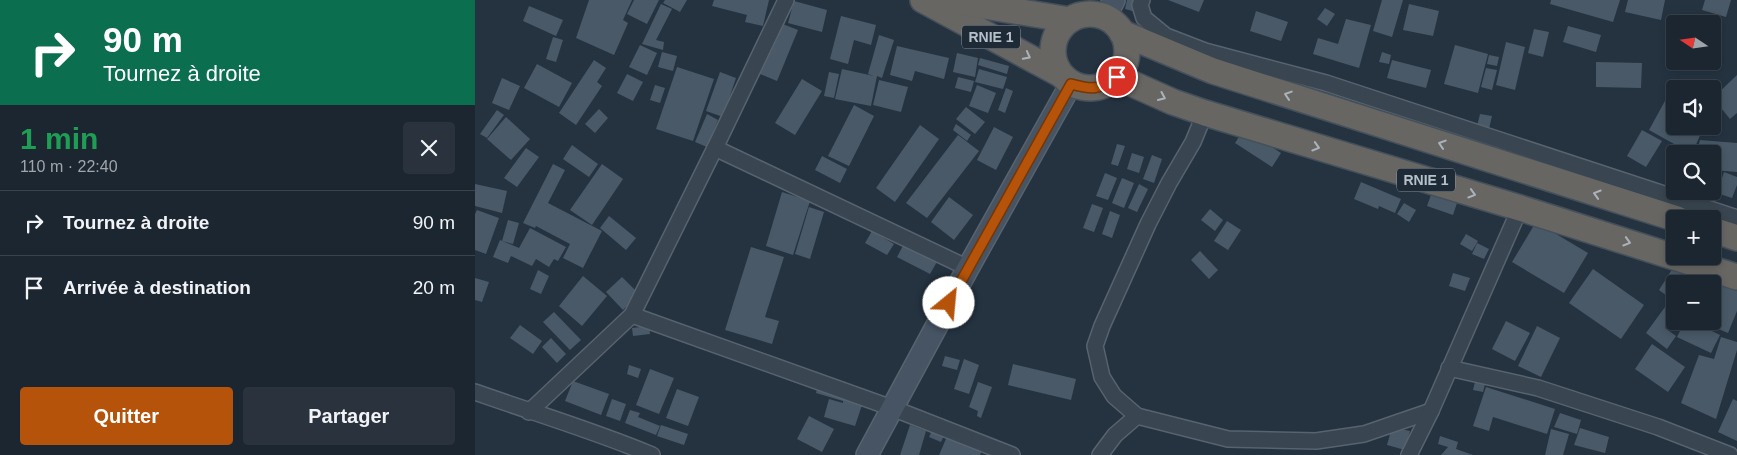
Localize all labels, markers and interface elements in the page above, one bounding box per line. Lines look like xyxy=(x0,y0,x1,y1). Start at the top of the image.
north arrow xyxy=(1666,15,1721,70)
map controls xyxy=(1666,15,1721,330)
icon: right xyxy=(20,20,85,85)
text: 90 m xyxy=(103,20,183,59)
road number: RNIE 1 xyxy=(962,26,1020,48)
one-way arrow xyxy=(1022,50,1031,60)
pin xyxy=(1096,56,1138,98)
text: Tournez à droite xyxy=(103,61,261,86)
icon: arrive xyxy=(1103,63,1131,91)
button: sound xyxy=(1666,80,1721,135)
one-way arrow xyxy=(1157,90,1166,101)
one-way arrow xyxy=(1284,90,1292,100)
text: 1 min xyxy=(20,122,98,155)
button: close xyxy=(403,122,455,174)
one-way arrow xyxy=(1439,140,1447,150)
one-way arrow xyxy=(1311,141,1320,151)
button: search xyxy=(1666,145,1721,200)
text: 110 m · 22:40 xyxy=(20,158,118,175)
road number: RNIE 1 xyxy=(1397,168,1455,192)
one-way arrow xyxy=(1467,188,1475,198)
one-way arrow xyxy=(1593,189,1602,199)
icon: right xyxy=(20,209,48,237)
button: + xyxy=(1666,210,1721,265)
text: Tournez à droite xyxy=(63,212,209,233)
text: 90 m xyxy=(413,212,455,233)
one-way arrow xyxy=(1622,236,1630,246)
icon: arrive xyxy=(20,274,48,302)
button: − xyxy=(1666,275,1721,330)
position arrow xyxy=(922,276,974,328)
text: Arrivée à destination xyxy=(63,277,251,298)
text: 20 m xyxy=(413,277,455,298)
button: Quitter xyxy=(20,387,233,445)
button: Partager xyxy=(243,387,455,445)

